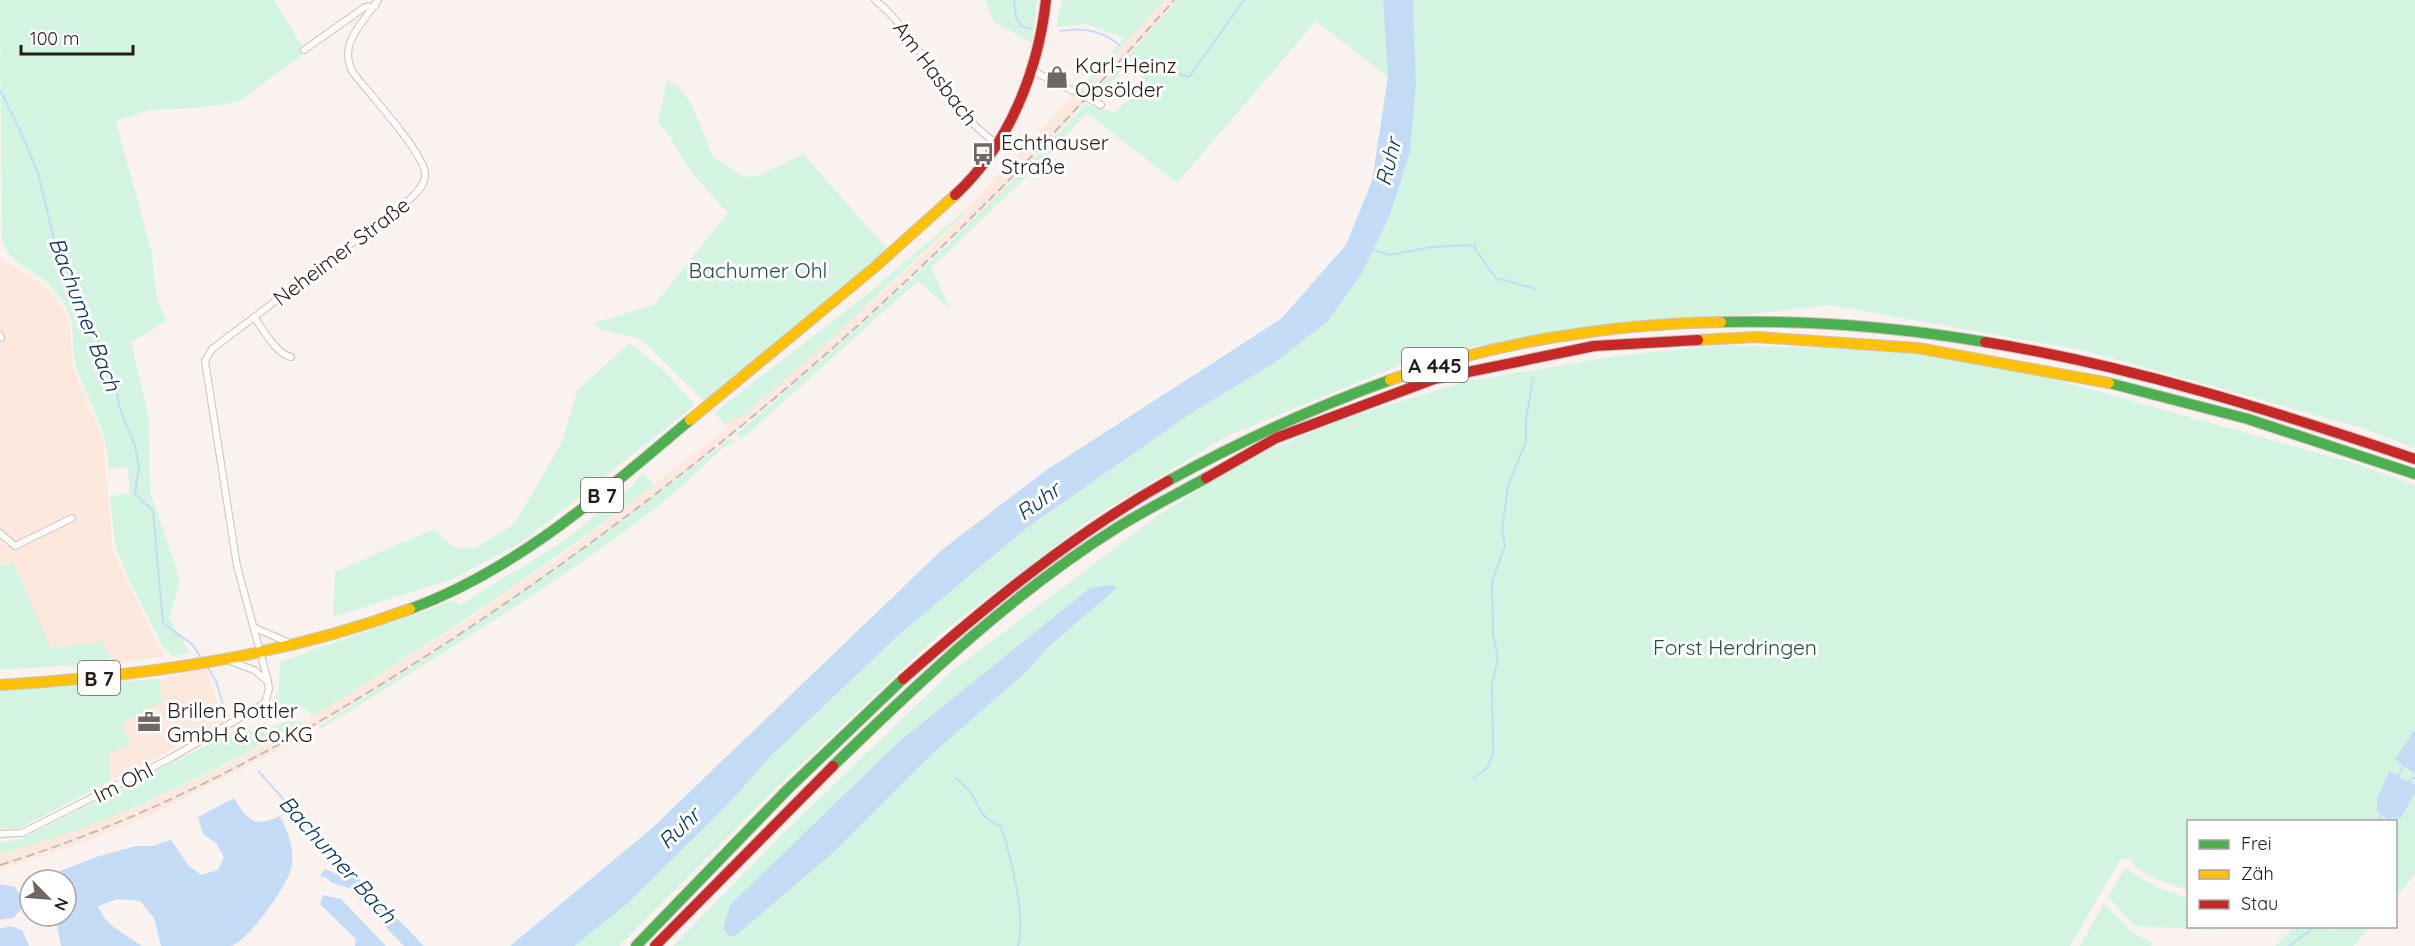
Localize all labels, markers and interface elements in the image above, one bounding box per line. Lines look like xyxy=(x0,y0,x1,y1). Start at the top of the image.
street label: Am Hasbach xyxy=(888,15,984,131)
scale bar xyxy=(21,18,134,56)
text: 100 m xyxy=(30,27,79,50)
place label: Karl-Heinz Opsölder xyxy=(1075,52,1177,102)
shop icon: Karl-Heinz Opsölder xyxy=(1044,64,1070,90)
place label: Echthauser Straße xyxy=(1001,129,1109,179)
water label: Ruhr xyxy=(1369,133,1408,189)
bus stop icon: Echthauser Straße xyxy=(970,141,996,167)
street label: Neheimer Straße xyxy=(268,191,414,311)
water label: Bachumer Bach xyxy=(43,233,127,395)
park label: Bachumer Ohl xyxy=(689,257,827,283)
road number: A 445 xyxy=(1402,348,1468,382)
water label: Ruhr xyxy=(1010,474,1068,526)
road number: B 7 xyxy=(581,478,623,512)
park label: Forst Herdringen xyxy=(1653,634,1817,660)
road number: B 7 xyxy=(78,661,120,695)
place label: Brillen Rottler GmbH & Co.KG xyxy=(167,697,313,747)
office icon: Brillen Rottler GmbH & Co.KG xyxy=(136,709,162,735)
street label: Im Ohl xyxy=(89,756,157,808)
water label: Bachumer Bach xyxy=(273,789,403,929)
water label: Ruhr xyxy=(652,800,708,855)
legend xyxy=(2187,820,2397,928)
text: Frei xyxy=(2241,832,2272,855)
text: Zäh xyxy=(2241,862,2274,885)
north arrow xyxy=(18,868,78,928)
text: Stau xyxy=(2241,892,2278,915)
text: N xyxy=(50,895,73,914)

